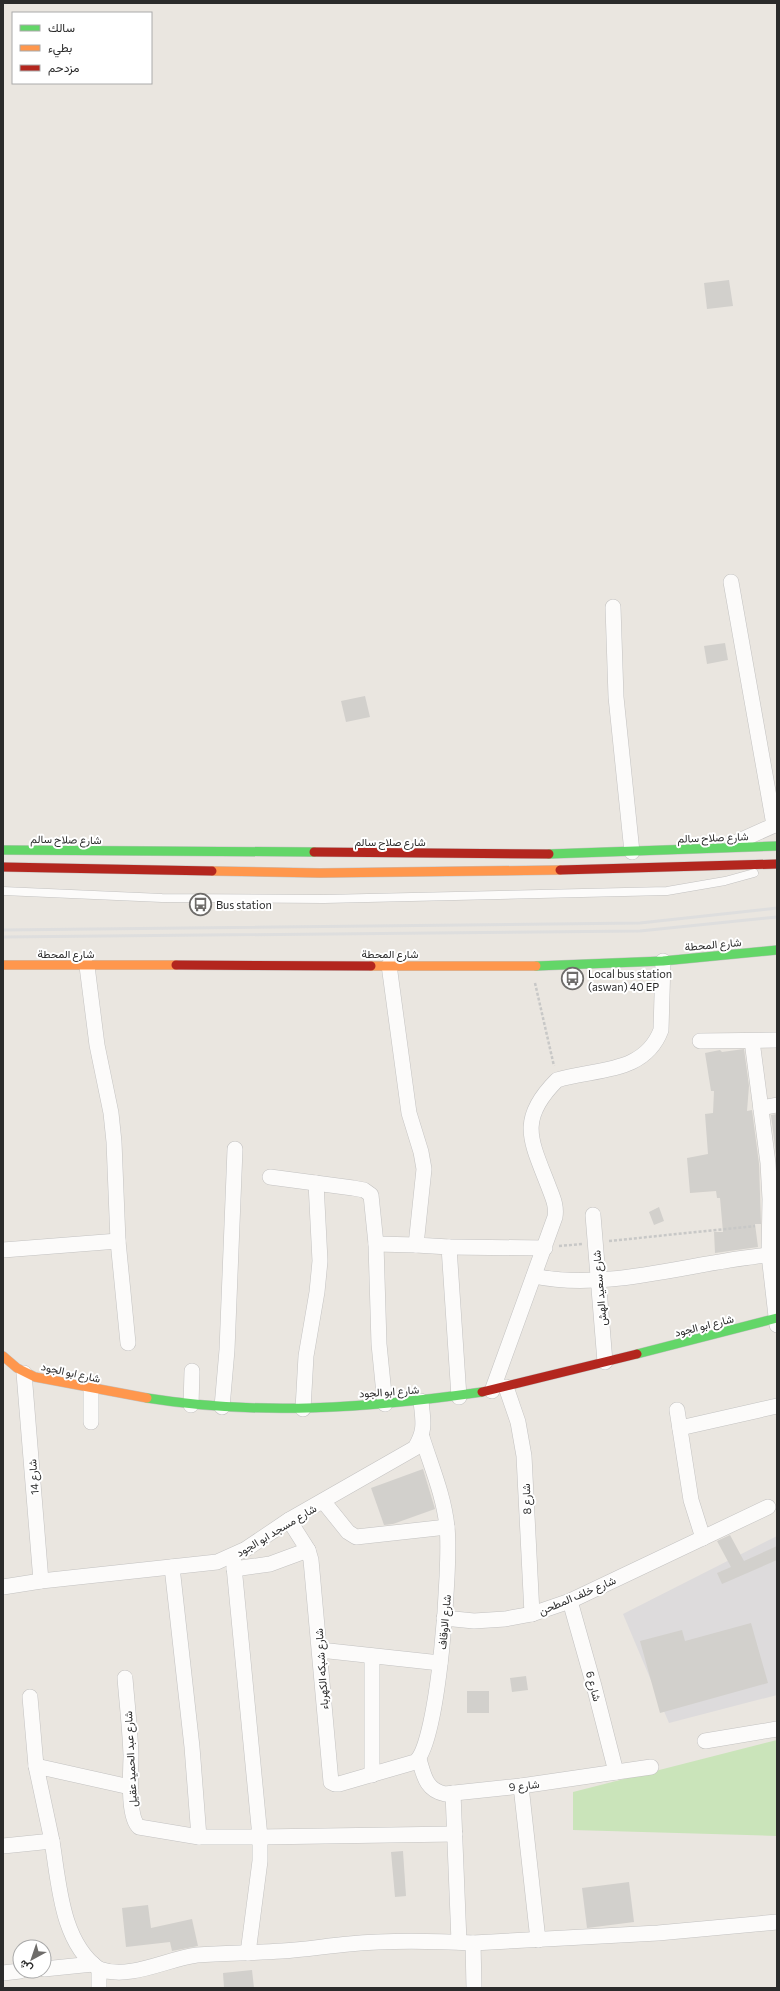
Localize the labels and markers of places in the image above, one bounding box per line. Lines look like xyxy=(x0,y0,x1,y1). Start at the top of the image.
bus stop icon: Bus station xyxy=(187,891,213,917)
place label: Bus station xyxy=(216,898,272,911)
bus stop icon: Local bus station (aswan) 40 EP xyxy=(560,966,586,992)
place label: Local bus station (aswan) 40 EP xyxy=(588,967,672,993)

